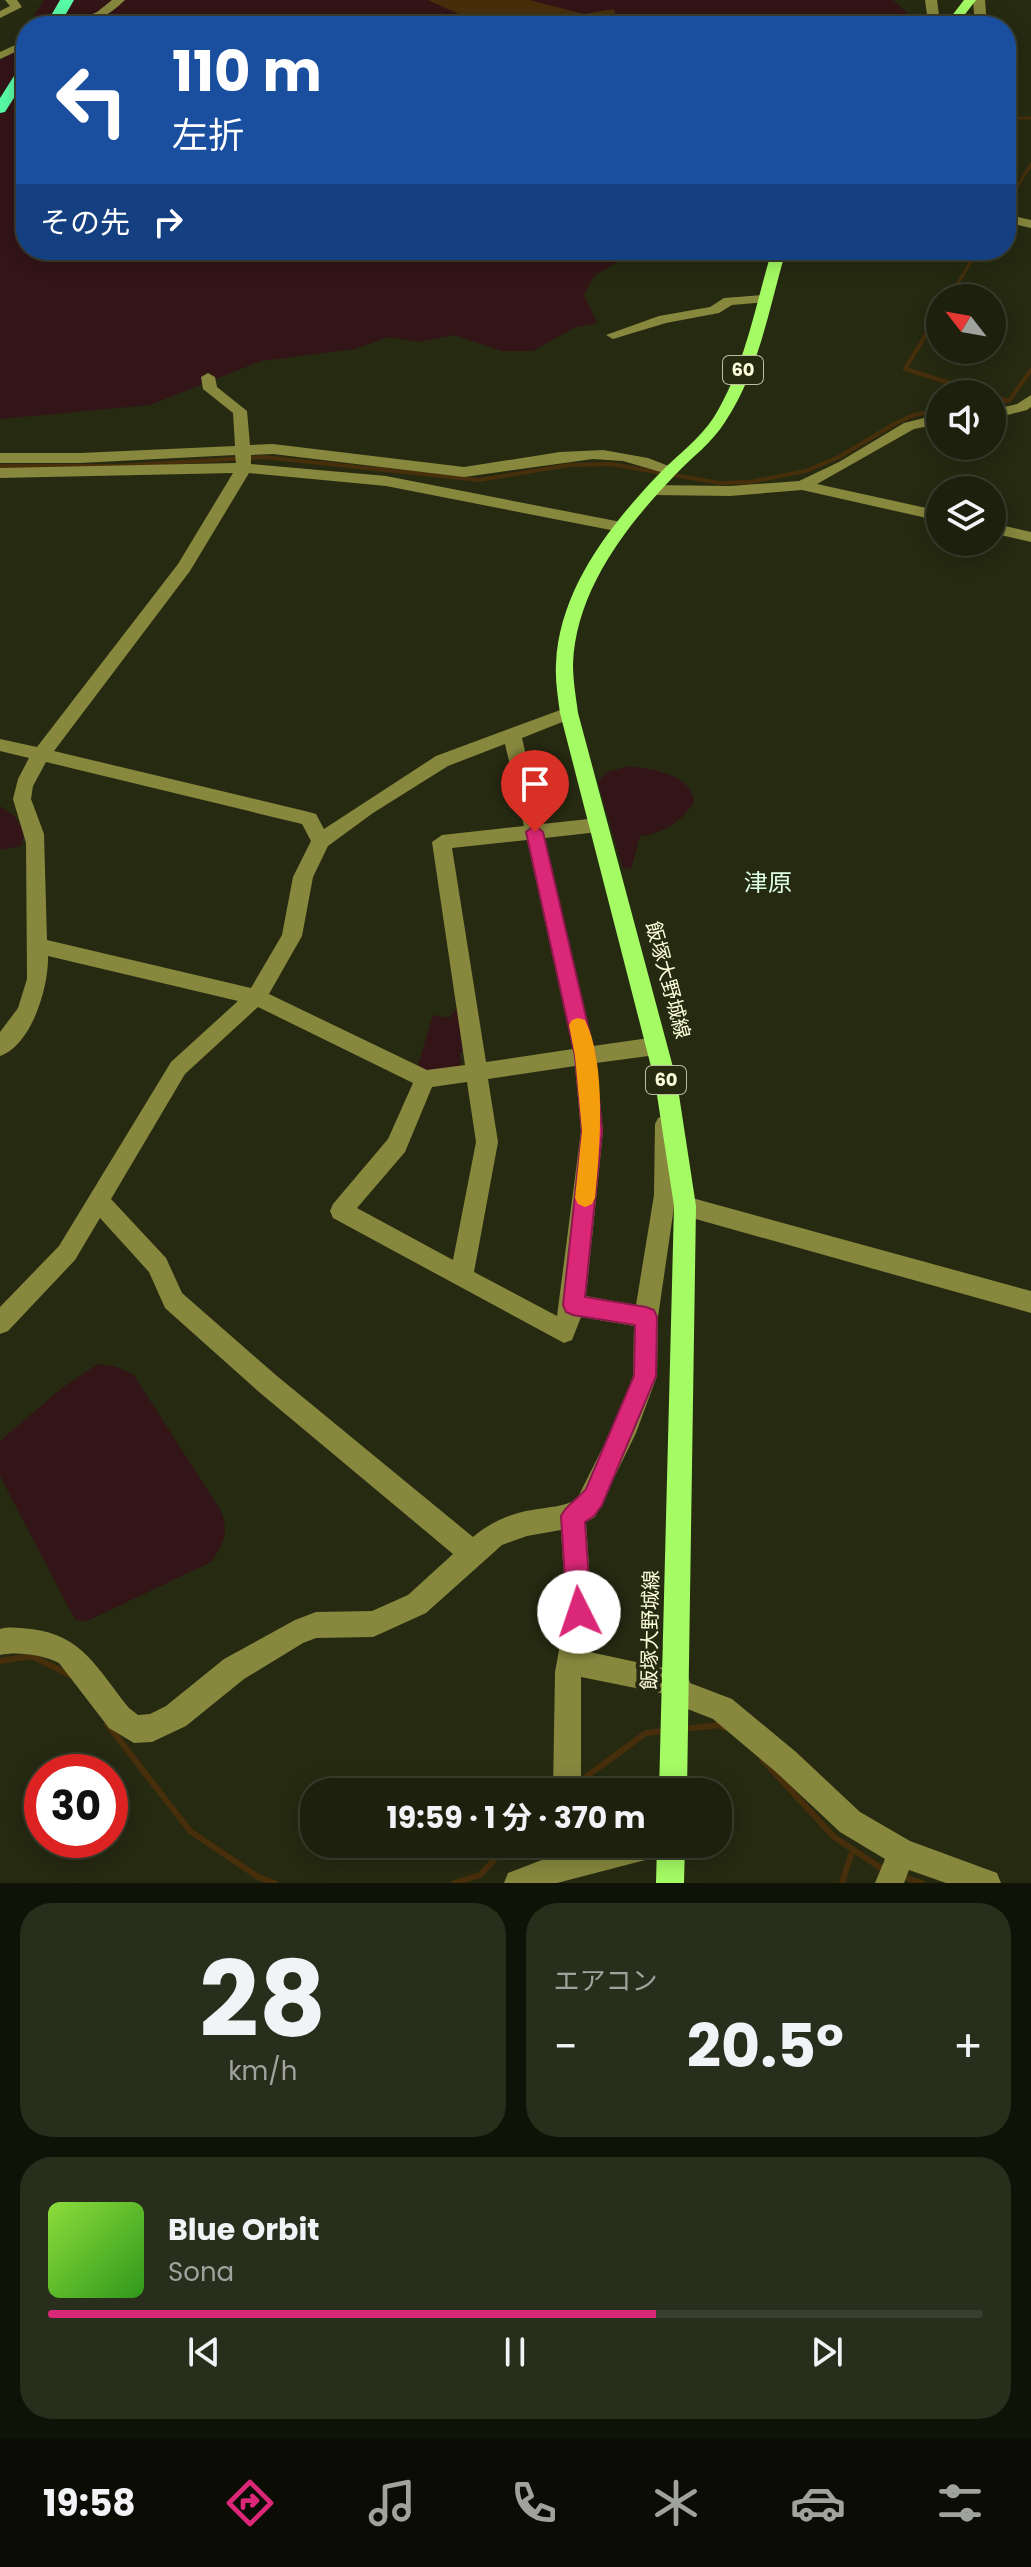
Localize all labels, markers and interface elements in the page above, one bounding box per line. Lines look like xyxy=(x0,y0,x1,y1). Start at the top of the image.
text: 110 m xyxy=(172,32,322,111)
icon: left xyxy=(40,48,144,152)
text: 左折 xyxy=(172,110,244,161)
icon: right xyxy=(146,200,190,244)
text: その先 xyxy=(40,201,130,244)
north arrow xyxy=(926,284,1006,364)
map controls xyxy=(926,284,1006,556)
road number: 60 xyxy=(723,356,763,384)
button: sound xyxy=(926,380,1006,460)
button: layers xyxy=(926,476,1006,556)
pin xyxy=(501,750,569,832)
icon: arrive xyxy=(513,762,557,806)
district label: 津原 xyxy=(744,866,792,899)
street label: 飯塚大野城線 xyxy=(639,918,697,1042)
road number: 60 xyxy=(646,1066,686,1094)
position arrow xyxy=(537,1570,621,1654)
street label: 飯塚大野城線 xyxy=(635,1570,665,1690)
speed limit sign: 30 xyxy=(24,1754,128,1858)
text: 19:59 · 1 分 · 370 m xyxy=(386,1796,646,1839)
text: 28 xyxy=(199,1927,326,2072)
text: エアコン xyxy=(554,1963,658,1999)
text: 20.5° xyxy=(687,2004,844,2088)
text: − xyxy=(554,2016,578,2077)
text: + xyxy=(953,2016,983,2077)
text: km/h xyxy=(228,2053,297,2089)
text: Blue Orbit xyxy=(168,2208,320,2251)
text: Sona xyxy=(168,2254,234,2290)
icon: previous xyxy=(182,2330,226,2374)
icon: pause xyxy=(493,2330,537,2374)
icon: next xyxy=(805,2330,849,2374)
icon: directions xyxy=(222,2475,278,2531)
icon: music xyxy=(364,2475,420,2531)
icon: phone xyxy=(506,2475,562,2531)
icon: climate xyxy=(648,2475,704,2531)
icon: car xyxy=(790,2475,846,2531)
icon: filters xyxy=(932,2475,988,2531)
text: 19:58 xyxy=(43,2478,136,2529)

